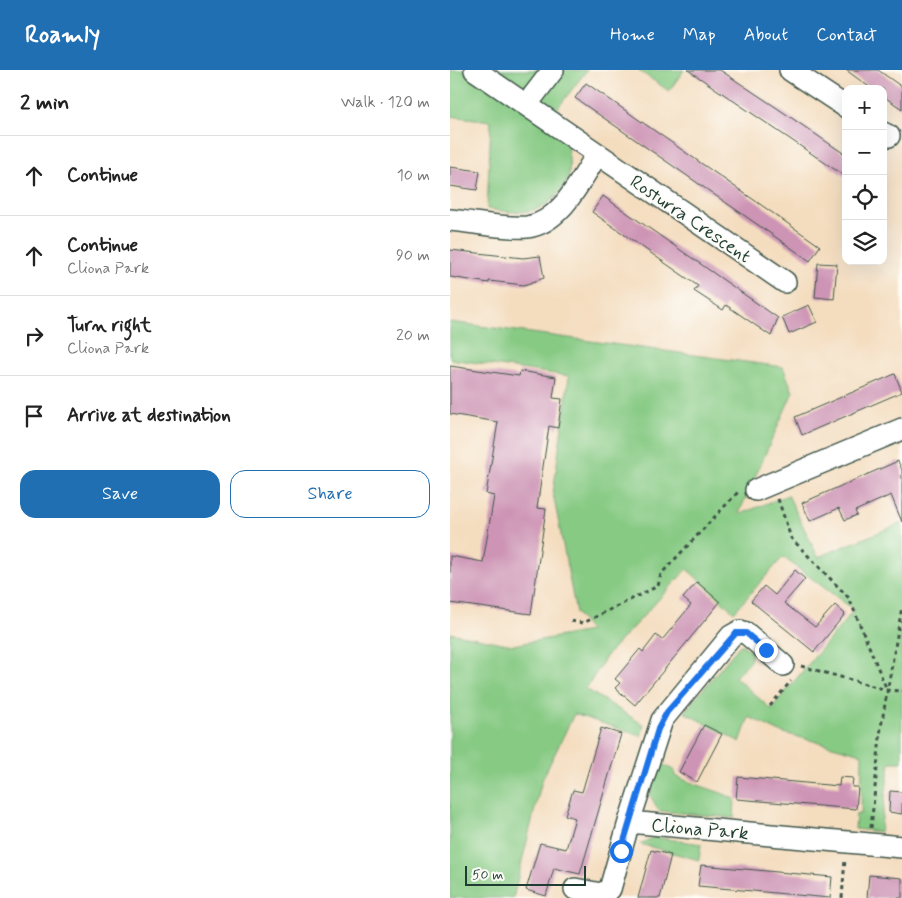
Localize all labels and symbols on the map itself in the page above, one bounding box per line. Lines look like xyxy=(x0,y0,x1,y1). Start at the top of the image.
street label: Rosturra Crescent xyxy=(625,169,756,269)
route end xyxy=(755,639,778,662)
street label: Cliona Park xyxy=(650,813,750,846)
route start xyxy=(610,840,633,863)
scale bar xyxy=(465,863,586,886)

